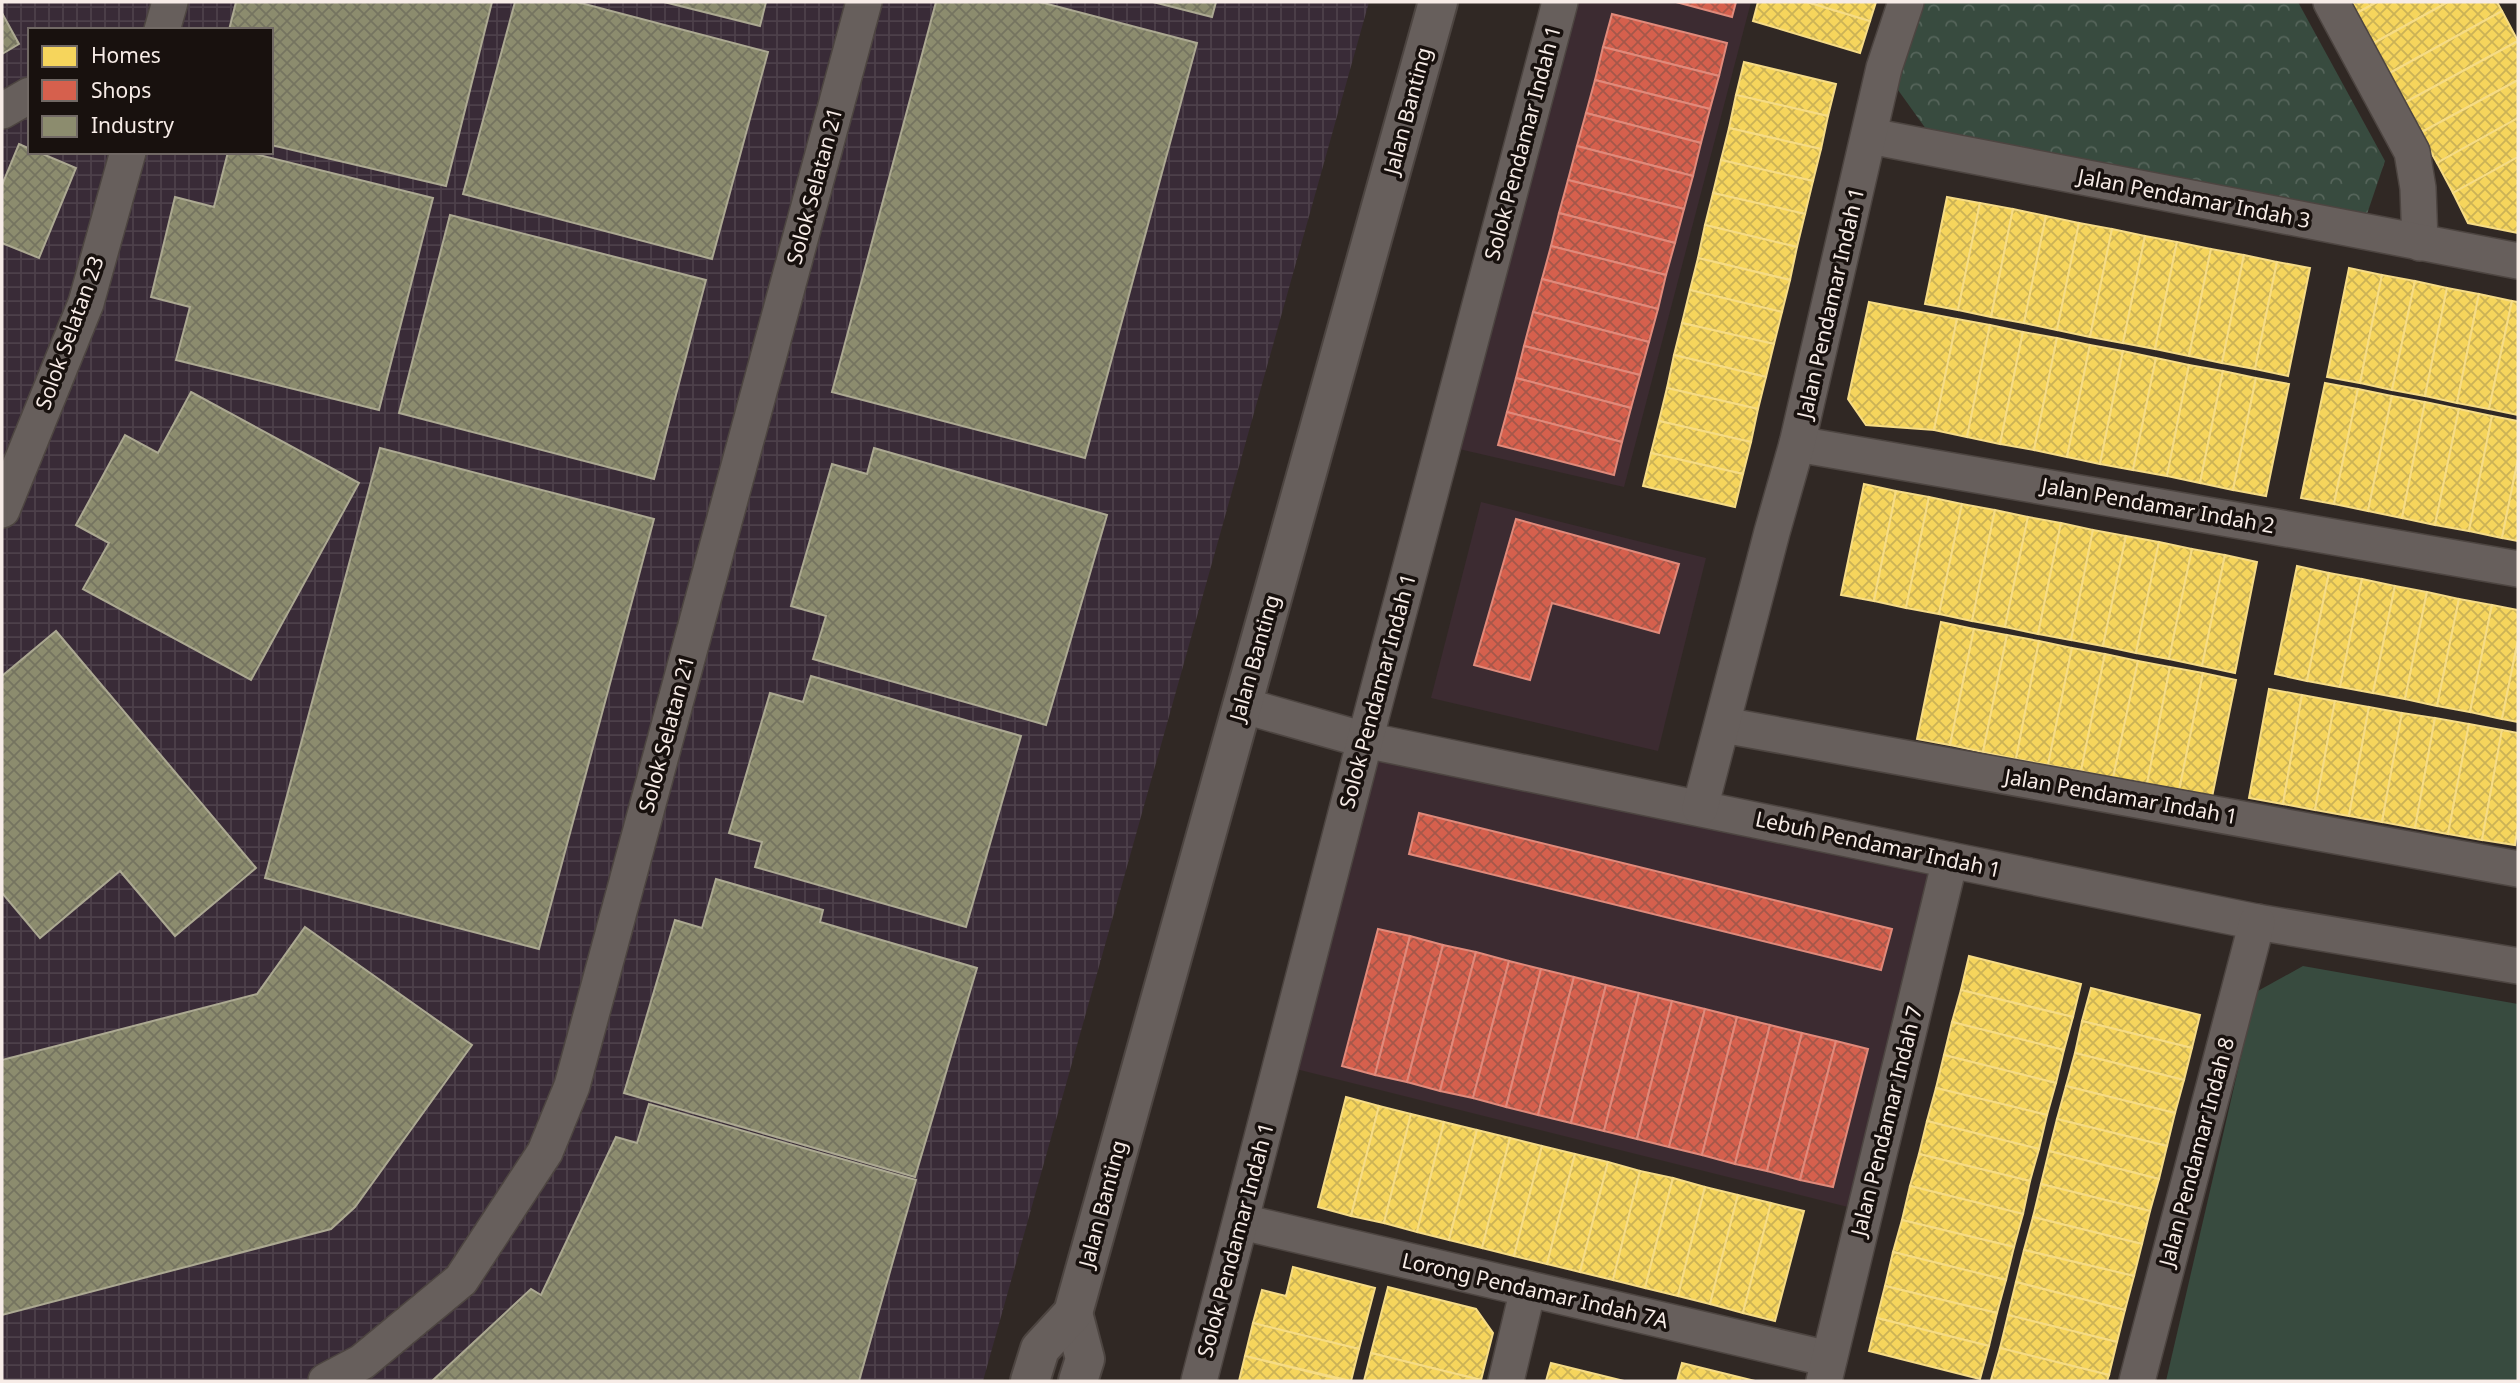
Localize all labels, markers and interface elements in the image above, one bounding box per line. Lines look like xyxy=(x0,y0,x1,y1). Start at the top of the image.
street label: Solok Pendamar Indah 1 xyxy=(1477,22,1567,263)
legend xyxy=(28,28,273,154)
text: Homes xyxy=(91,41,161,69)
street label: Jalan Banting xyxy=(1376,44,1437,179)
text: Shops xyxy=(91,76,151,104)
street label: Solok Selatan 21 xyxy=(780,104,848,267)
text: Industry xyxy=(91,111,174,139)
street label: Jalan Pendamar Indah 3 xyxy=(2074,161,2313,234)
street label: Jalan Pendamar Indah 1 xyxy=(1789,185,1870,423)
street label: Solok Selatan 23 xyxy=(28,252,110,413)
street label: Jalan Pendamar Indah 2 xyxy=(2037,470,2277,539)
street label: Solok Pendamar Indah 1 xyxy=(1332,570,1422,811)
street label: Jalan Banting xyxy=(1222,591,1285,726)
street label: Solok Selatan 21 xyxy=(632,652,700,815)
street label: Jalan Pendamar Indah 1 xyxy=(2000,761,2240,830)
street label: Lebuh Pendamar Indah 1 xyxy=(1753,804,2003,884)
street label: Jalan Pendamar Indah 7 xyxy=(1843,1003,1928,1241)
street label: Jalan Pendamar Indah 8 xyxy=(2151,1034,2240,1271)
street label: Solok Pendamar Indah 1 xyxy=(1190,1119,1280,1360)
street label: Jalan Banting xyxy=(1071,1137,1132,1272)
street label: Lorong Pendamar Indah 7A xyxy=(1399,1246,1672,1334)

